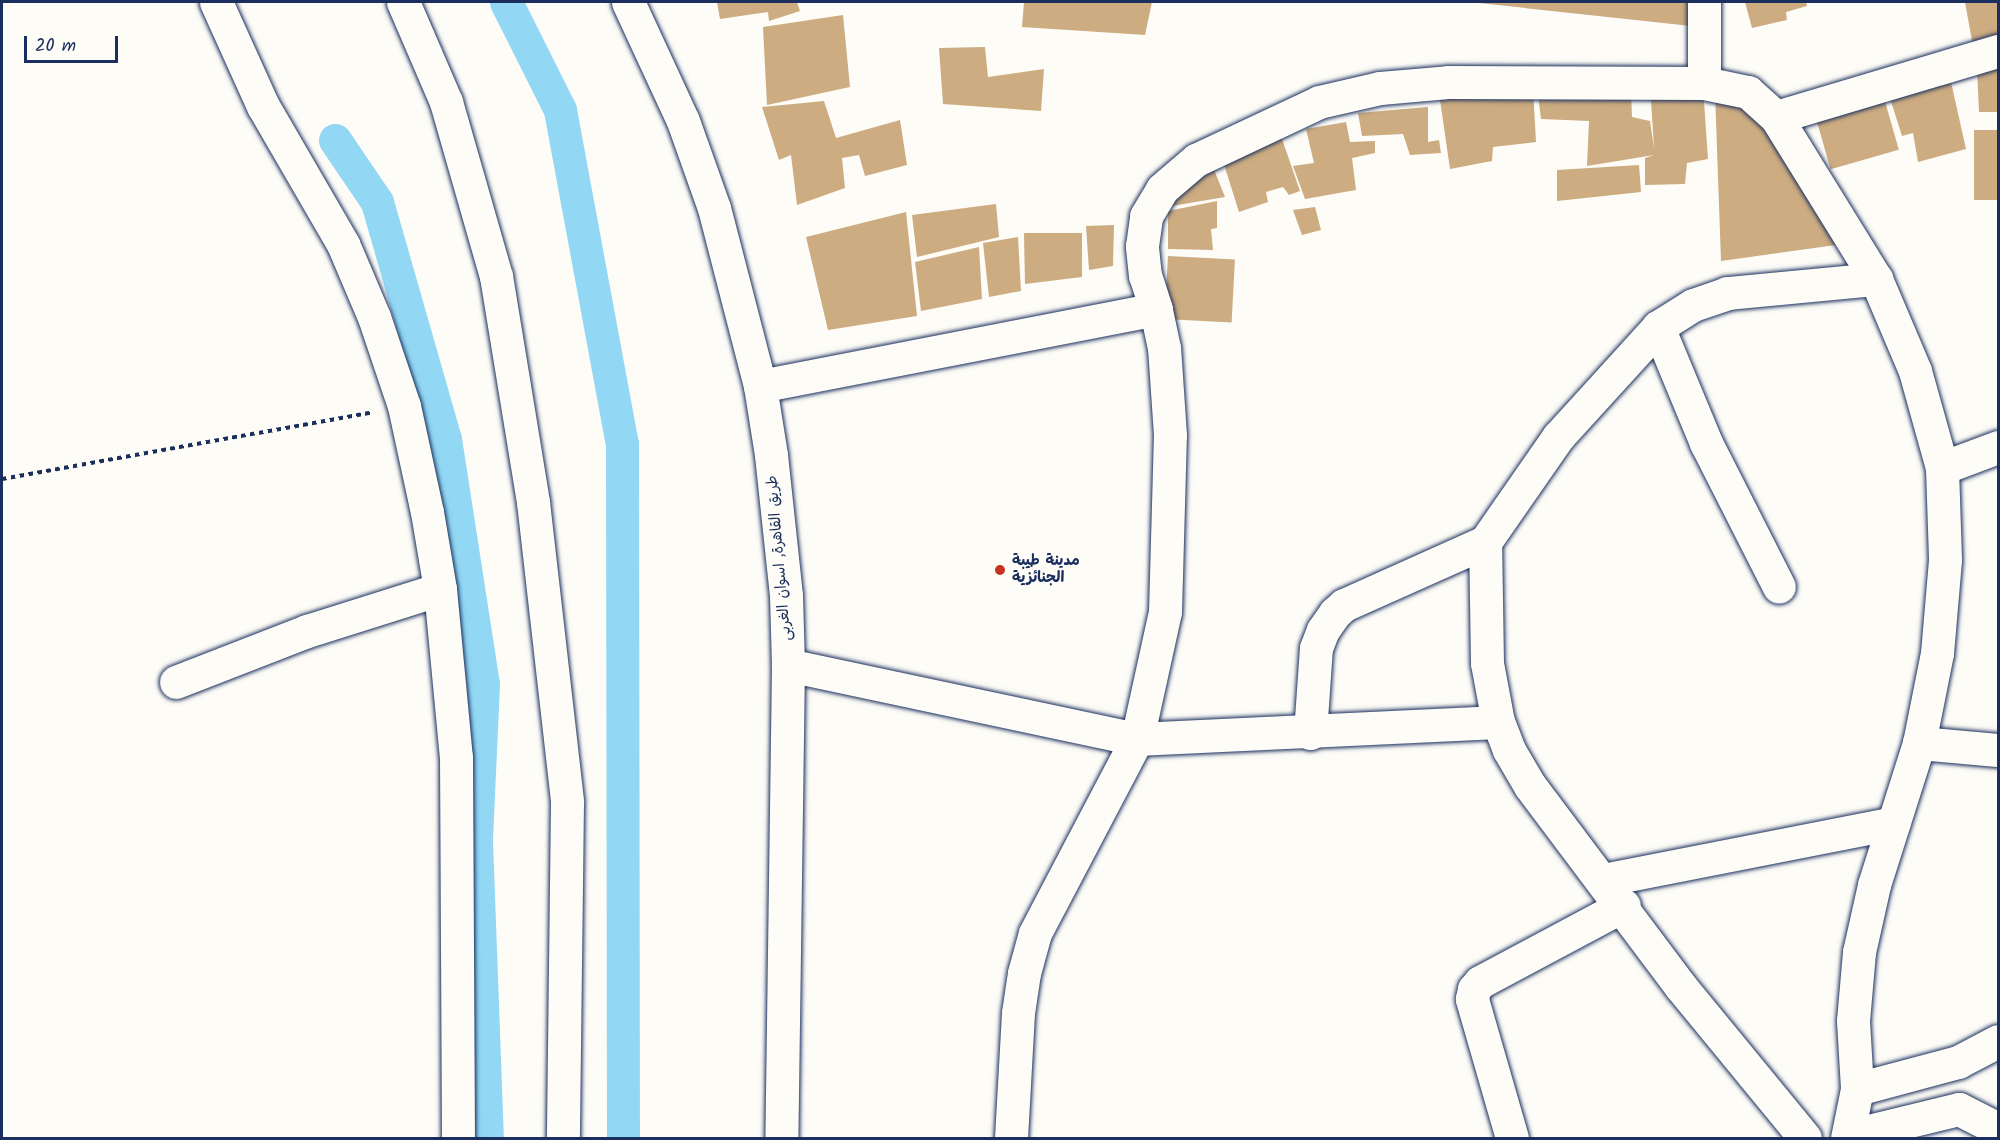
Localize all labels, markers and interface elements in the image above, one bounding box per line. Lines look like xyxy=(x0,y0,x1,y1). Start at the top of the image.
scale bar xyxy=(27,24,122,62)
text: 20 m xyxy=(35,32,76,61)
street label: طريق القاهرة, اسوان الغربى xyxy=(764,474,796,642)
place label: مدينة طيبة الجنائزية xyxy=(1012,552,1080,587)
marker: مدينة طيبة الجنائزية xyxy=(993,563,1007,577)

